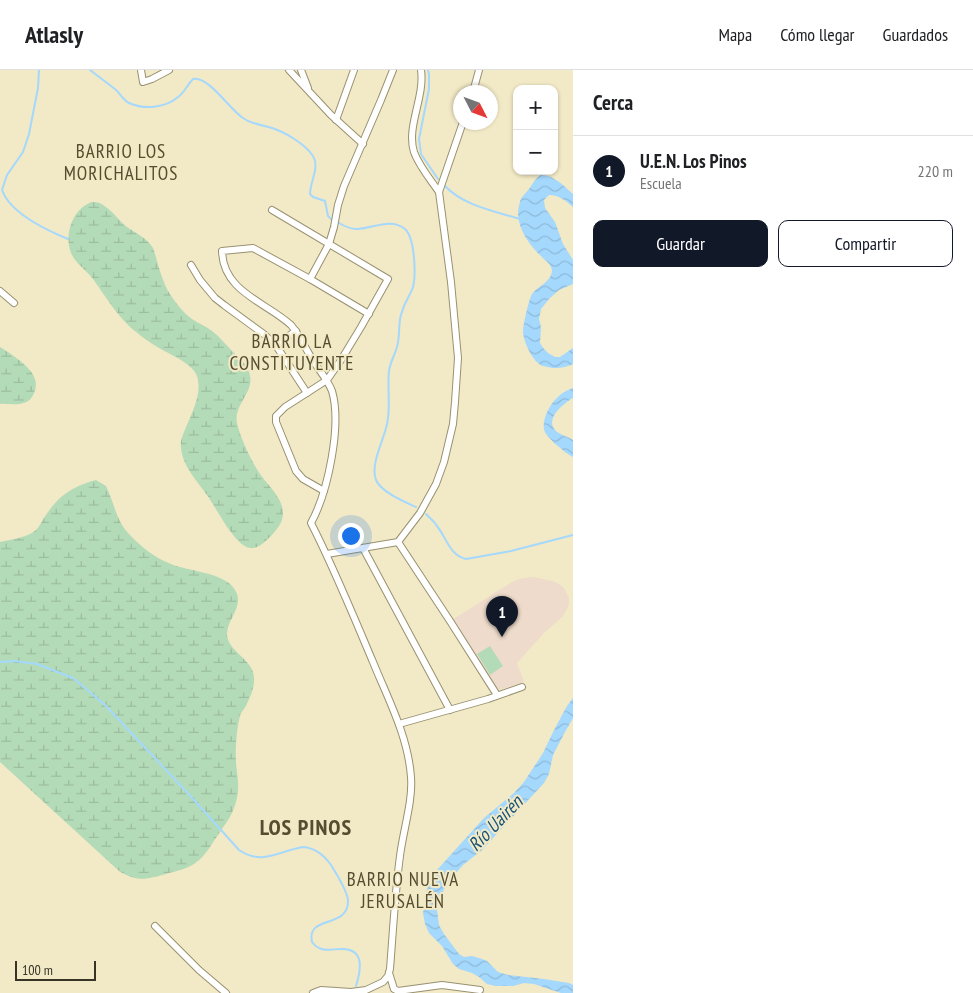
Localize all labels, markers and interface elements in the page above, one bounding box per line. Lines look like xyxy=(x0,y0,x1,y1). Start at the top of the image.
text: Atlasly xyxy=(25,19,83,50)
text: Mapa xyxy=(718,23,752,46)
text: Cómo llegar xyxy=(780,23,855,46)
text: Guardados xyxy=(883,23,948,46)
north arrow xyxy=(453,85,498,130)
map controls xyxy=(513,85,558,175)
button: + xyxy=(513,85,558,130)
text: Cerca xyxy=(593,89,633,116)
button: − xyxy=(513,130,558,175)
district label: BARRIO LOS MORICHALITOS xyxy=(64,139,178,185)
text: U.E.N. Los Pinos xyxy=(640,149,747,173)
text: 1 xyxy=(605,161,613,181)
text: 220 m xyxy=(918,161,953,181)
text: Escuela xyxy=(640,173,682,193)
button: Guardar xyxy=(593,220,768,267)
button: Compartir xyxy=(778,220,953,267)
district label: BARRIO LA CONSTITUYENTE xyxy=(229,329,355,375)
your location xyxy=(338,523,364,549)
pin: 1 xyxy=(486,596,518,637)
water label: Río Uairén xyxy=(463,789,529,856)
district label: LOS PINOS xyxy=(260,813,352,841)
district label: BARRIO NUEVA JERUSALÉN xyxy=(347,867,459,913)
scale bar xyxy=(15,958,96,981)
text: 100 m xyxy=(22,961,53,979)

